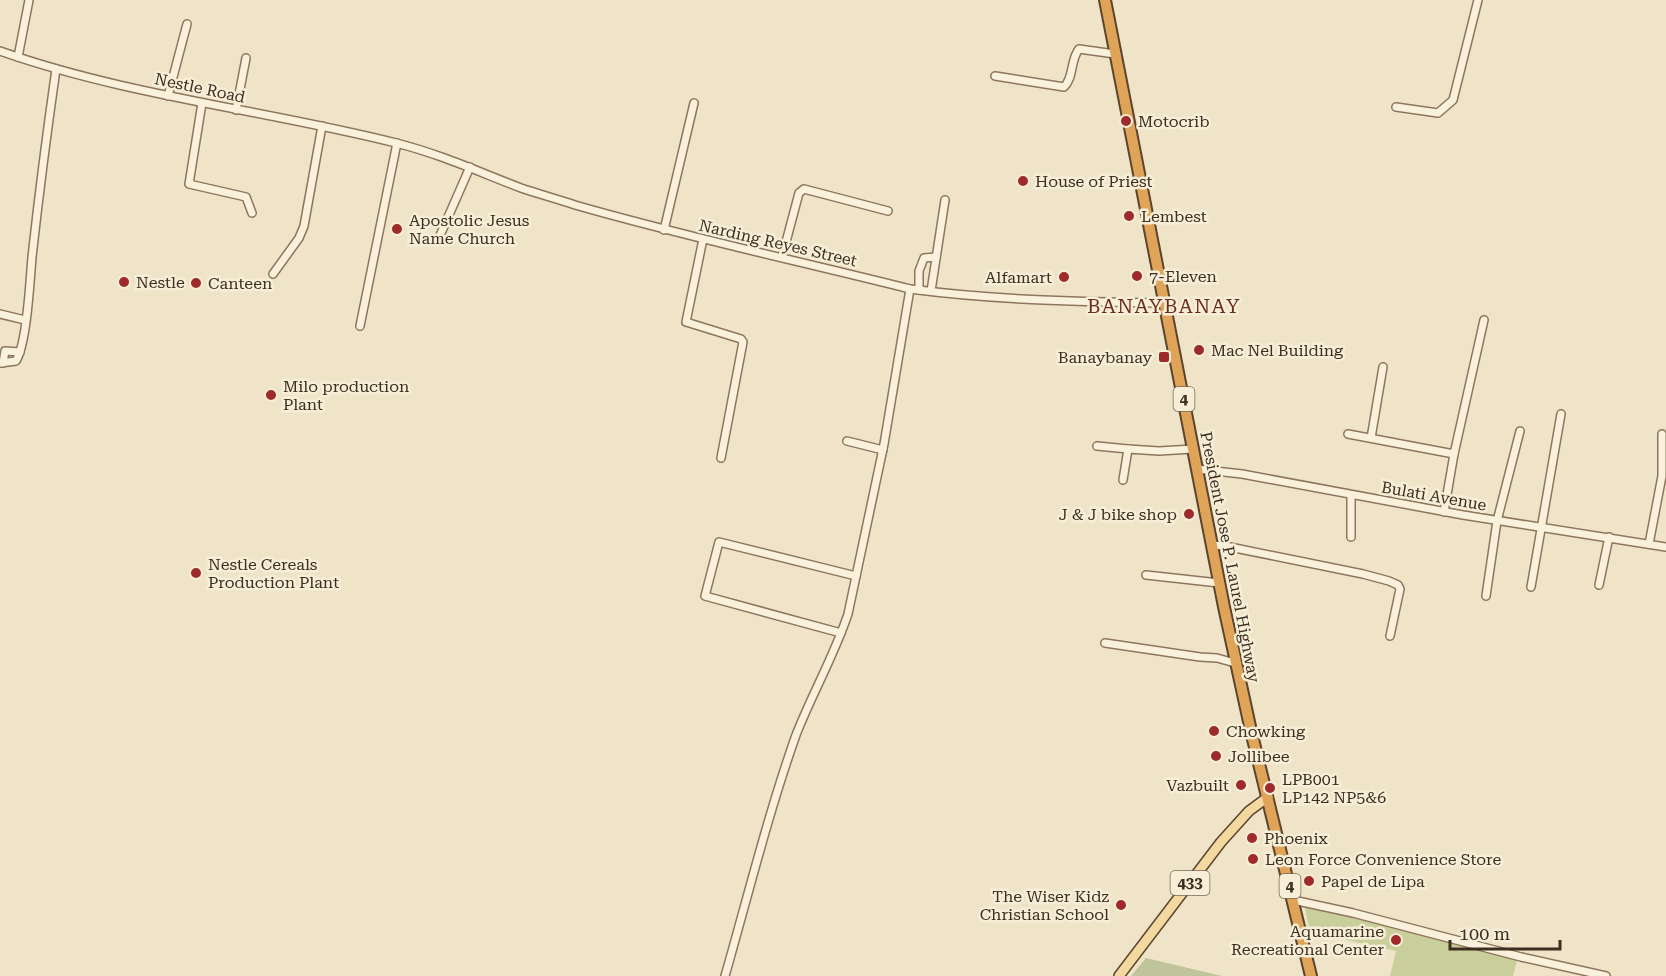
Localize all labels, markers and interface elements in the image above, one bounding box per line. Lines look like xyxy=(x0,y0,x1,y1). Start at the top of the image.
street label: Nestle Road xyxy=(153,69,247,107)
place label: Motocrib xyxy=(1138,112,1210,131)
marker: Motocrib xyxy=(1119,114,1133,128)
place label: House of Priest xyxy=(1035,172,1153,191)
marker: House of Priest xyxy=(1016,174,1030,188)
place label: Lembest xyxy=(1141,207,1207,226)
marker: Lembest xyxy=(1122,209,1136,223)
place label: Apostolic Jesus Name Church xyxy=(409,211,530,248)
street label: Narding Reyes Street xyxy=(697,216,859,270)
marker: Apostolic Jesus Name Church xyxy=(390,222,404,236)
place label: 7-Eleven xyxy=(1149,267,1217,286)
place label: Alfamart xyxy=(985,268,1052,287)
marker: 7-Eleven xyxy=(1130,269,1144,283)
marker: Alfamart xyxy=(1057,270,1071,284)
place label: Nestle xyxy=(136,273,185,292)
place label: Canteen xyxy=(208,274,272,293)
marker: Nestle xyxy=(117,275,131,289)
marker: Canteen xyxy=(189,276,203,290)
district label: BANAYBANAY xyxy=(1087,294,1241,318)
place label: Mac Nel Building xyxy=(1211,341,1344,360)
marker: Mac Nel Building xyxy=(1192,343,1206,357)
place label: Banaybanay xyxy=(1058,348,1153,367)
marker: Banaybanay xyxy=(1157,350,1171,364)
place label: Milo production Plant xyxy=(283,377,409,414)
road number: 4 xyxy=(1174,387,1194,411)
marker: Milo production Plant xyxy=(264,388,278,402)
street label: President Jose P. Laurel Highway xyxy=(1196,430,1264,685)
street label: Bulati Avenue xyxy=(1380,477,1488,515)
place label: J & J bike shop xyxy=(1059,505,1177,524)
marker: J & J bike shop xyxy=(1182,507,1196,521)
place label: Nestle Cereals Production Plant xyxy=(208,555,339,592)
marker: Nestle Cereals Production Plant xyxy=(189,566,203,580)
place label: Chowking xyxy=(1226,722,1306,741)
marker: Chowking xyxy=(1207,724,1221,738)
place label: Jollibee xyxy=(1228,747,1290,766)
marker: Jollibee xyxy=(1209,749,1223,763)
place label: LPB001 LP142 NP5&6 xyxy=(1282,770,1386,807)
place label: Vazbuilt xyxy=(1166,776,1229,795)
marker: Vazbuilt xyxy=(1234,778,1248,792)
marker: LPB001 LP142 NP5&6 xyxy=(1263,781,1277,795)
place label: Phoenix xyxy=(1264,829,1329,848)
marker: Phoenix xyxy=(1245,831,1259,845)
place label: Leon Force Convenience Store xyxy=(1265,850,1501,869)
marker: Leon Force Convenience Store xyxy=(1246,852,1260,866)
road number: 433 xyxy=(1170,871,1210,895)
place label: Papel de Lipa xyxy=(1321,872,1425,891)
road number: 4 xyxy=(1280,874,1300,898)
marker: Papel de Lipa xyxy=(1302,874,1316,888)
place label: The Wiser Kidz Christian School xyxy=(980,887,1109,924)
marker: The Wiser Kidz Christian School xyxy=(1114,898,1128,912)
scale bar xyxy=(1450,913,1560,951)
place label: Aquamarine Recreational Center xyxy=(1231,922,1384,959)
text: 100 m xyxy=(1459,923,1510,944)
marker: Aquamarine Recreational Center xyxy=(1389,933,1403,947)

